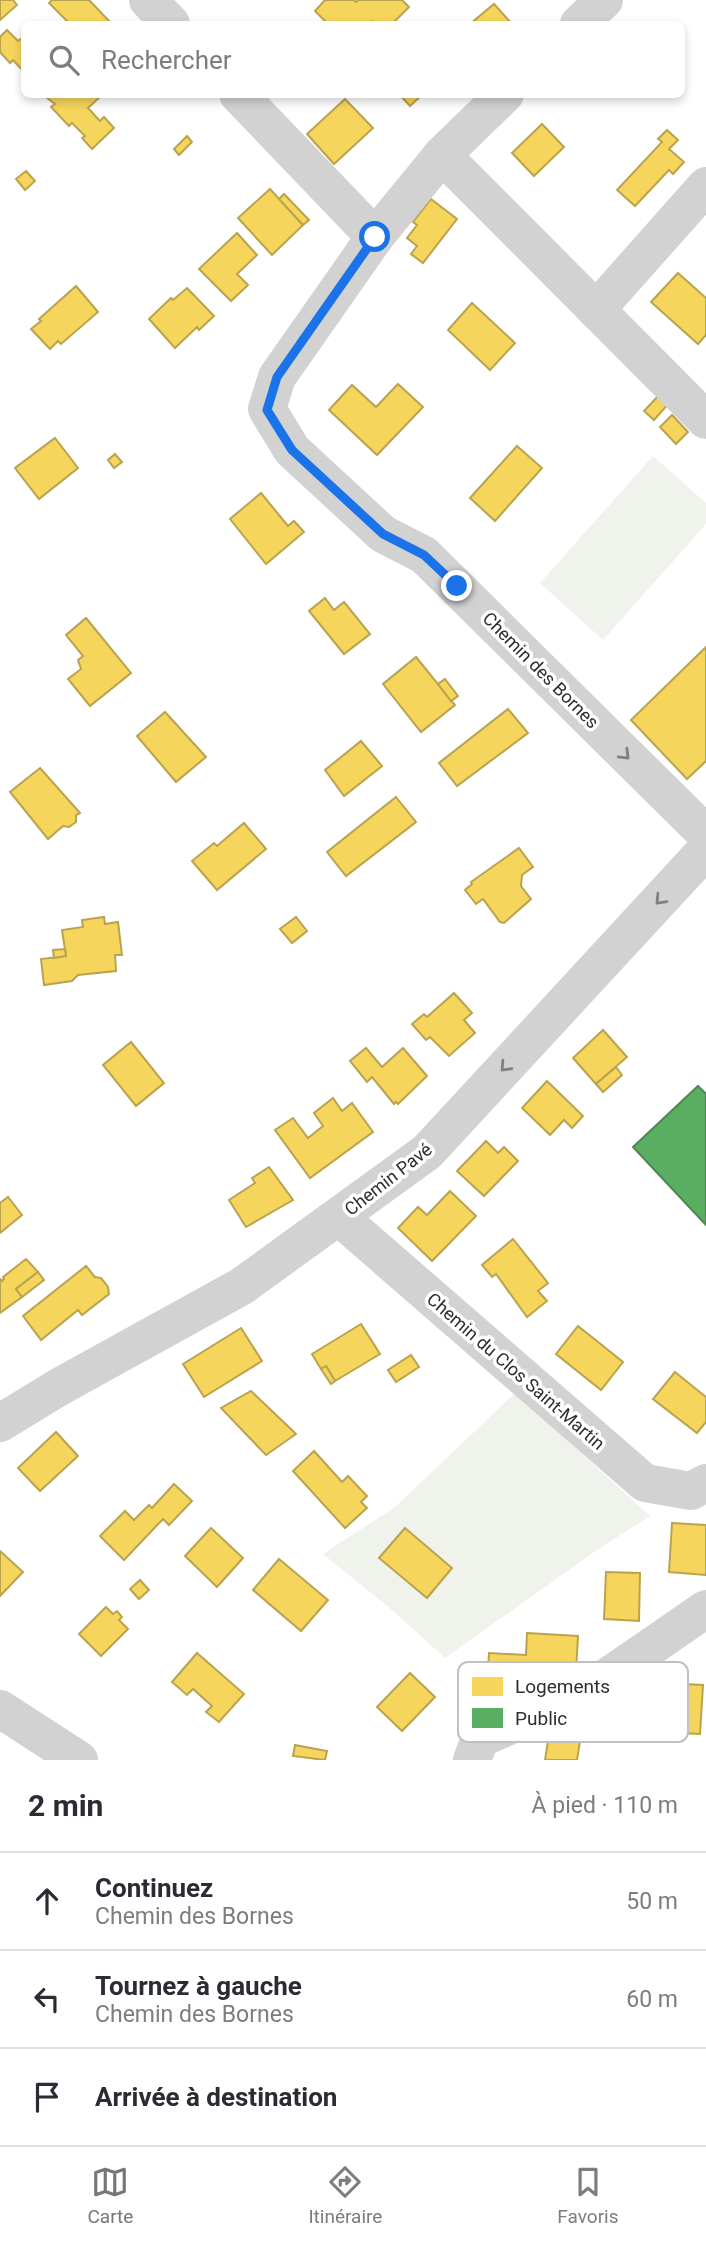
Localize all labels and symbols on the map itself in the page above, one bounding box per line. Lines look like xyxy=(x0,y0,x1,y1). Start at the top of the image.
route start xyxy=(359,221,390,252)
route end xyxy=(441,570,472,601)
street label: Chemin des Bornes xyxy=(479,608,603,732)
one-way arrow xyxy=(616,747,629,760)
one-way arrow xyxy=(655,892,668,905)
one-way arrow xyxy=(501,1059,514,1072)
street label: Chemin Pavé xyxy=(340,1138,436,1220)
street label: Chemin du Clos Saint-Martin xyxy=(423,1288,609,1454)
legend xyxy=(458,1662,688,1742)
text: Logements xyxy=(515,1675,610,1698)
text: Public xyxy=(515,1707,567,1730)

